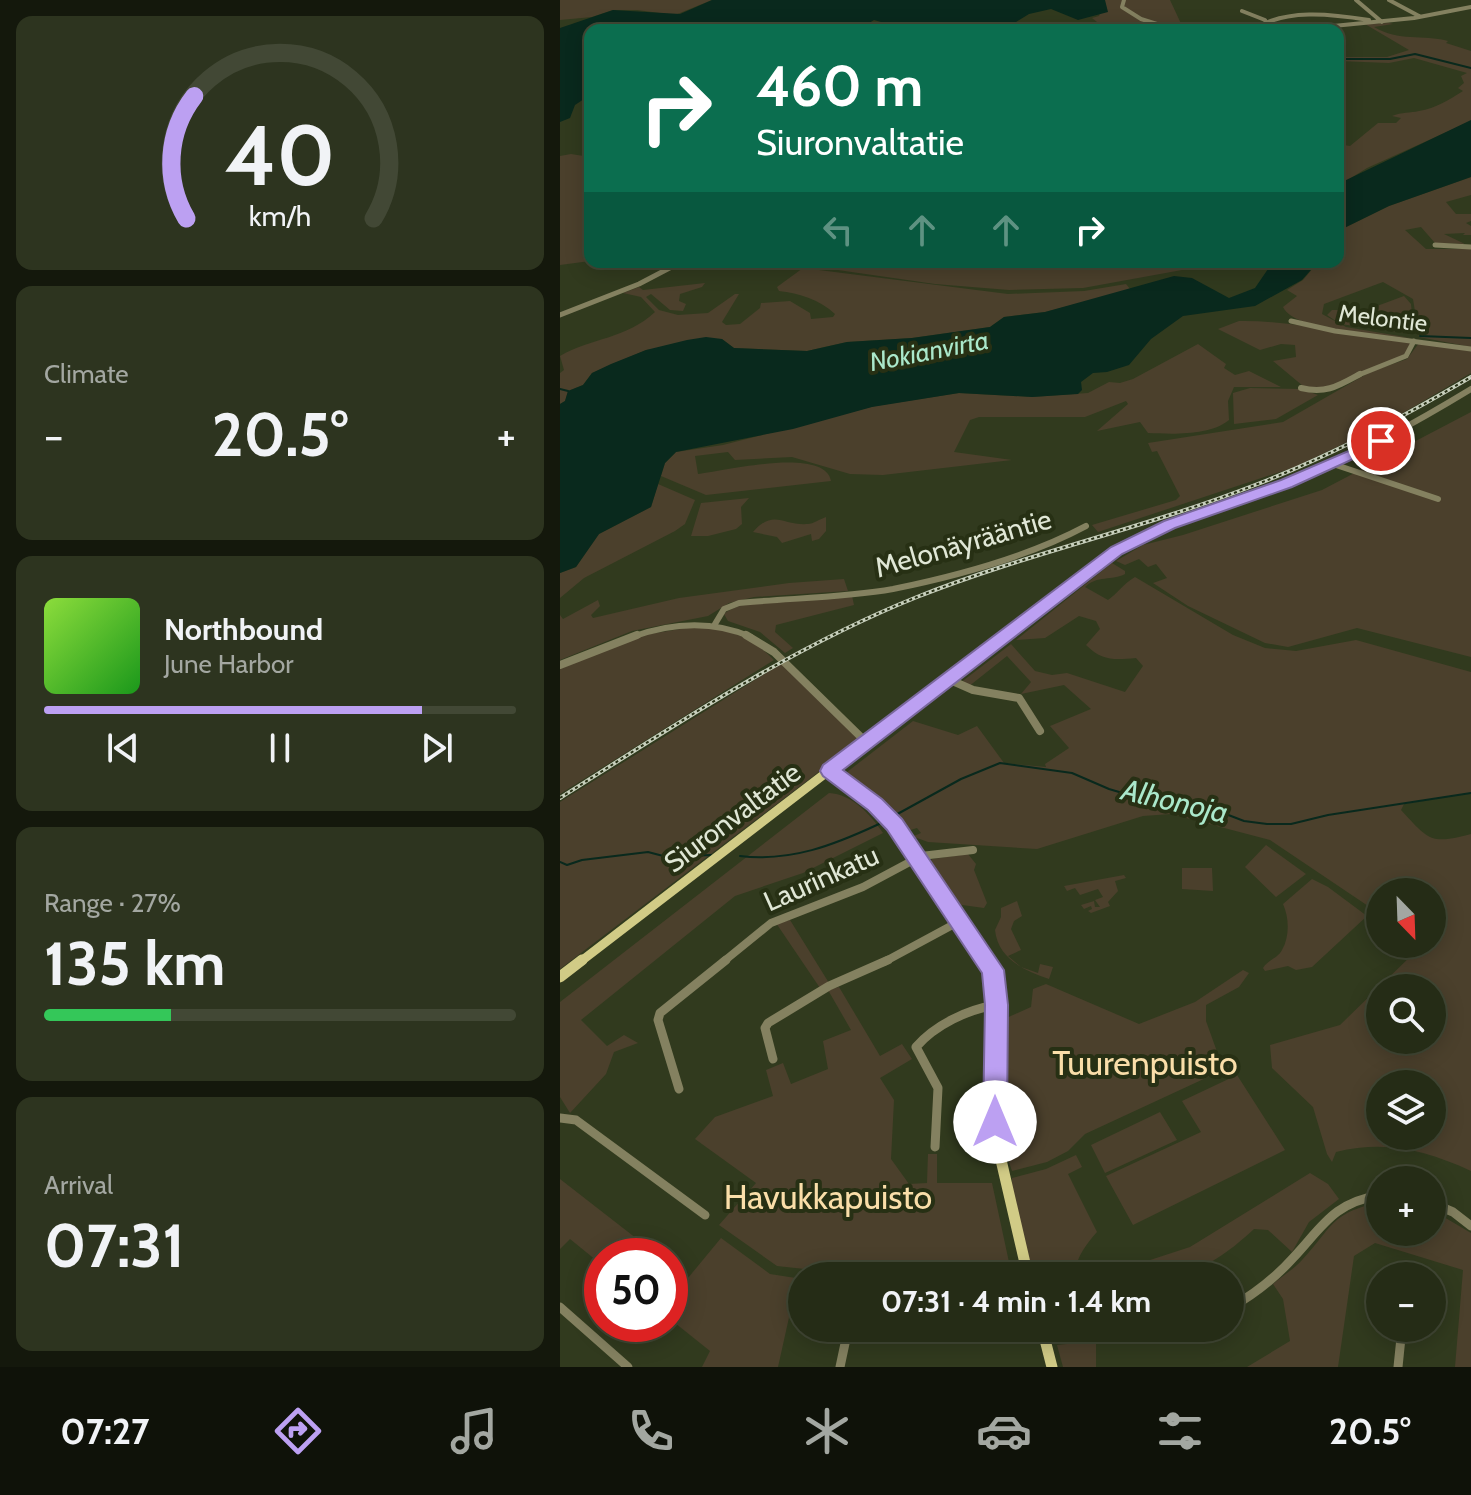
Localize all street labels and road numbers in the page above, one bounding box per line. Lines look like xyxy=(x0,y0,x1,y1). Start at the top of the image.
street label: Melontie xyxy=(1337,298,1429,338)
street label: Melonäyrääntie xyxy=(871,502,1055,584)
street label: Siuronvaltatie xyxy=(657,755,807,879)
street label: Laurinkatu xyxy=(758,838,884,918)

